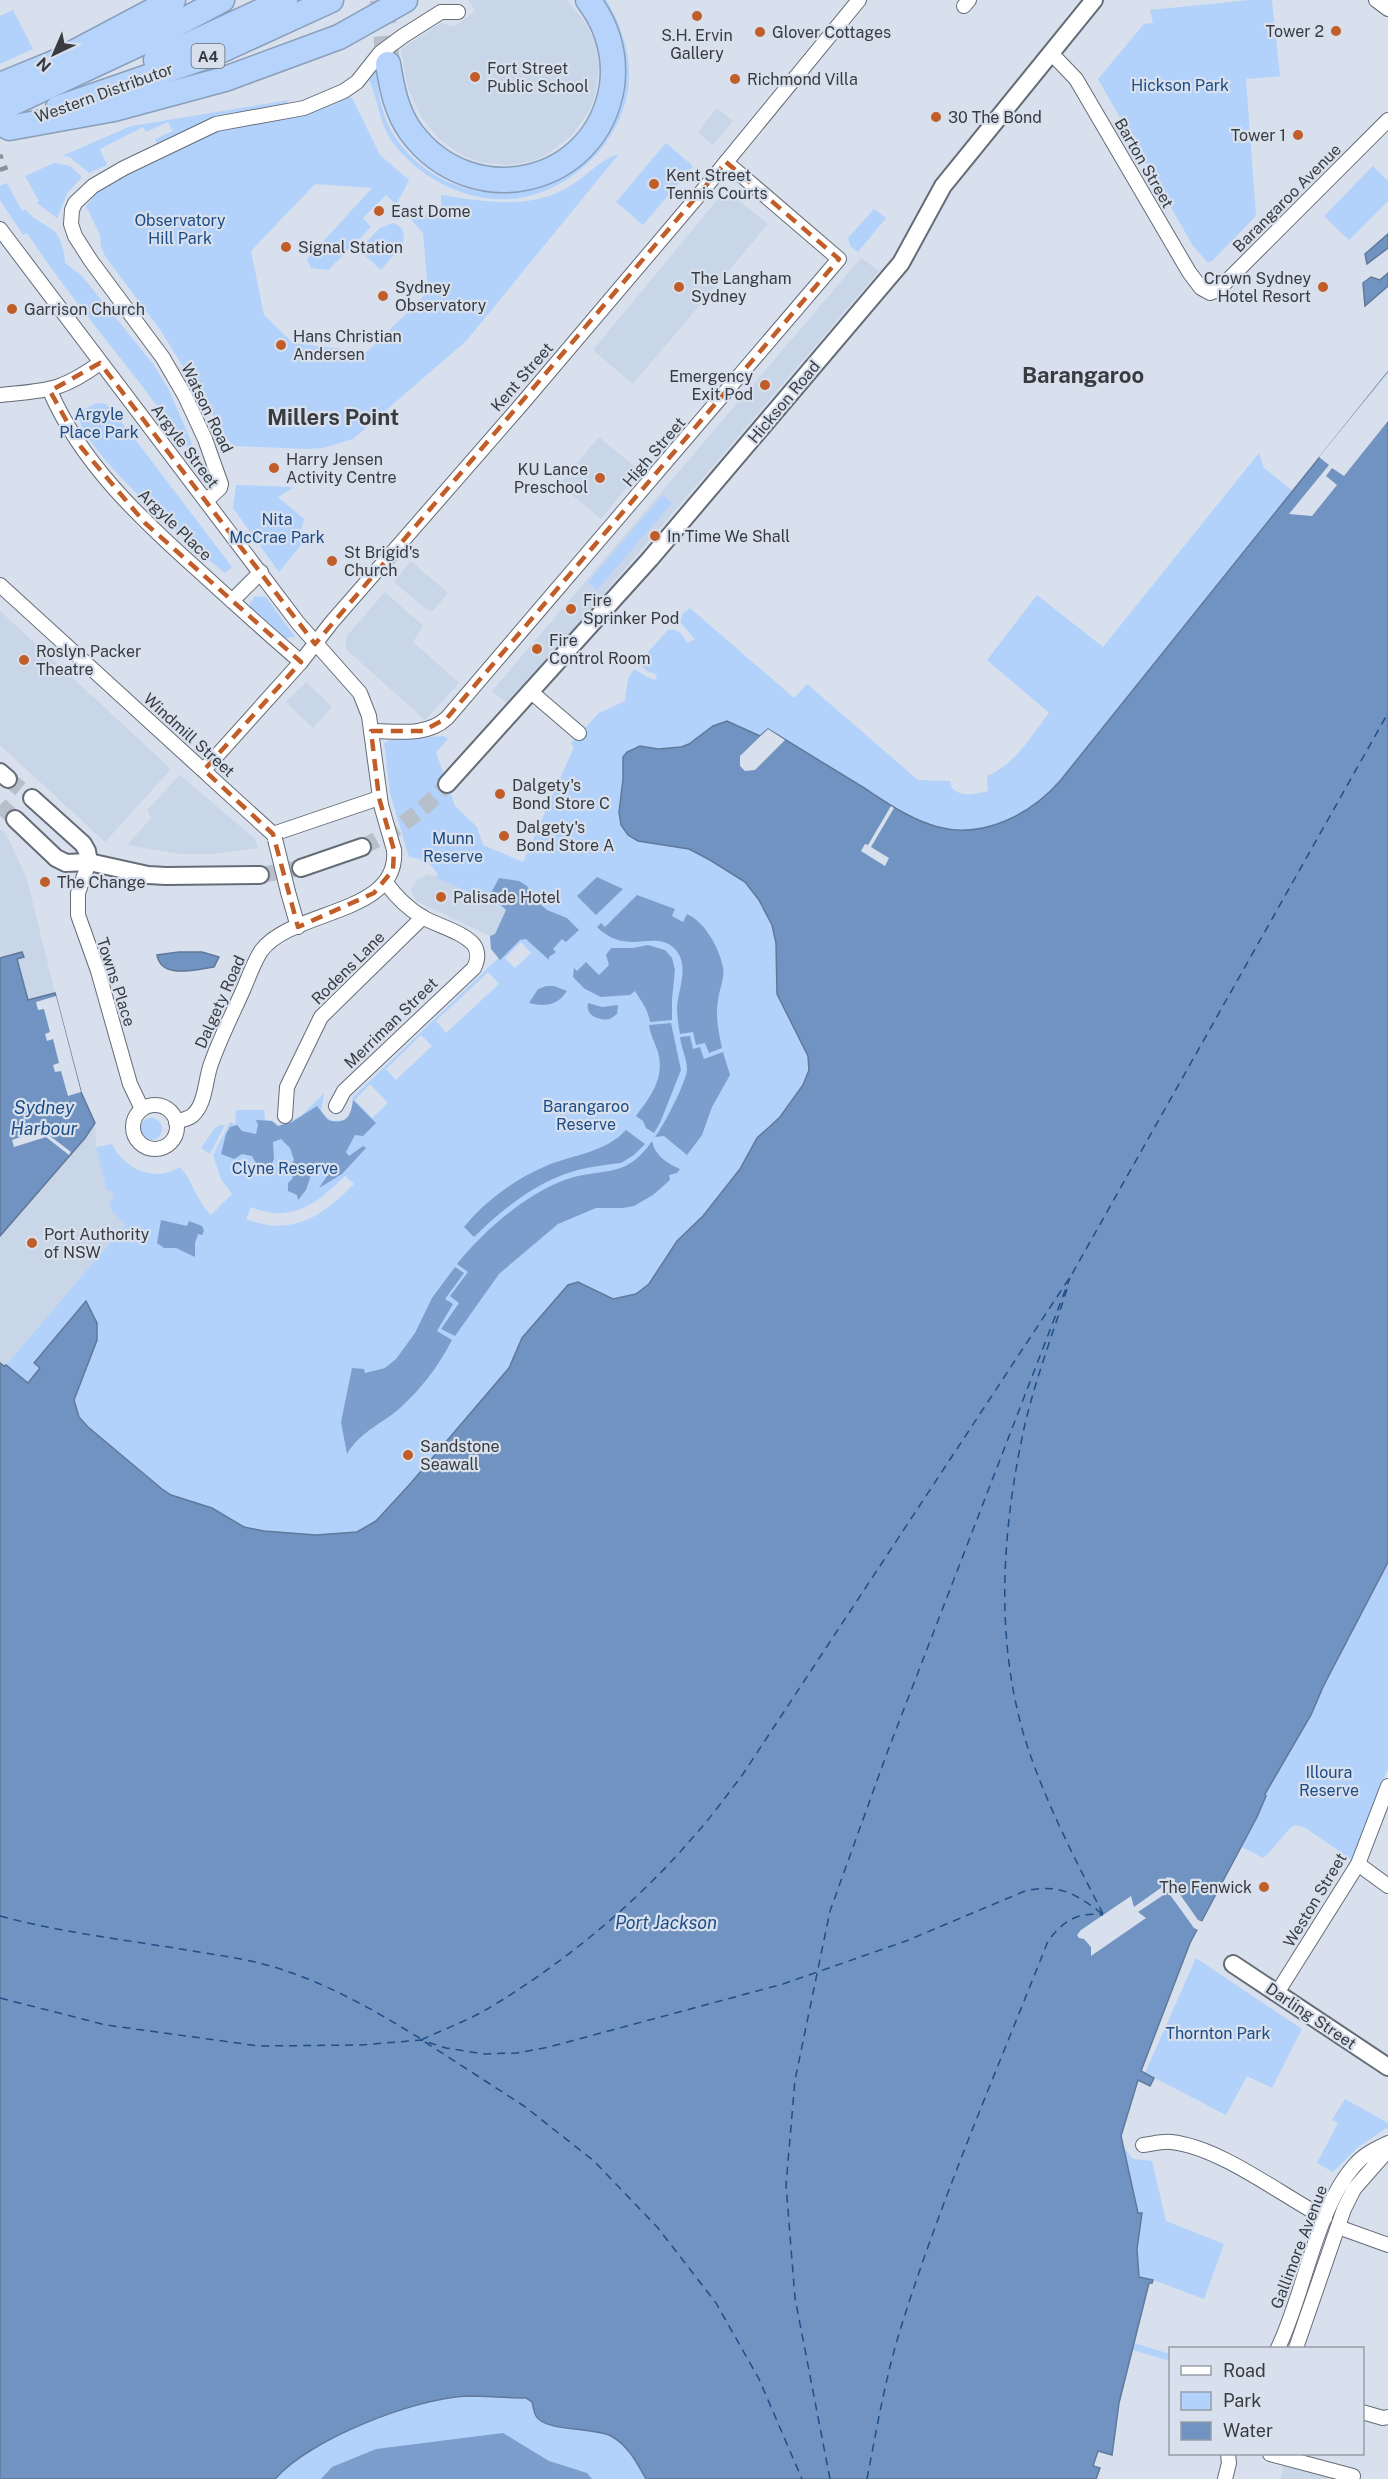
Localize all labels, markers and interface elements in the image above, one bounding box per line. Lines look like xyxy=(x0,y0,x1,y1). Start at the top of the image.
marker: S.H. Ervin Gallery xyxy=(690,9,704,23)
place label: Tower 2 xyxy=(1266,22,1324,41)
place label: Glover Cottages xyxy=(772,23,891,42)
north arrow xyxy=(24,24,84,84)
marker: Tower 2 xyxy=(1329,24,1343,38)
marker: Glover Cottages xyxy=(753,25,767,39)
place label: S.H. Ervin Gallery xyxy=(661,26,733,63)
road number: A4 xyxy=(192,44,224,68)
text: N xyxy=(33,53,55,76)
street label: Western Distributor xyxy=(32,59,176,127)
place label: Fort Street Public School xyxy=(487,59,589,96)
marker: Fort Street Public School xyxy=(468,70,482,84)
place label: Richmond Villa xyxy=(747,70,858,89)
marker: Richmond Villa xyxy=(728,72,742,86)
park label: Hickson Park xyxy=(1131,76,1229,95)
place label: 30 The Bond xyxy=(948,108,1042,127)
marker: 30 The Bond xyxy=(929,110,943,124)
street label: Barton Street xyxy=(1111,115,1177,211)
place label: Tower 1 xyxy=(1231,126,1286,145)
marker: Tower 1 xyxy=(1291,128,1305,142)
street label: Barangaroo Avenue xyxy=(1229,140,1345,256)
place label: Kent Street Tennis Courts xyxy=(666,166,768,203)
marker: Kent Street Tennis Courts xyxy=(647,177,661,191)
place label: East Dome xyxy=(391,202,471,221)
marker: East Dome xyxy=(372,204,386,218)
park label: Observatory Hill Park xyxy=(134,211,226,248)
place label: Signal Station xyxy=(298,238,403,257)
marker: Signal Station xyxy=(279,240,293,254)
place label: The Langham Sydney xyxy=(691,269,791,306)
place label: Crown Sydney Hotel Resort xyxy=(1204,269,1311,306)
place label: Sydney Observatory xyxy=(395,278,487,315)
marker: The Langham Sydney xyxy=(672,280,686,294)
marker: Crown Sydney Hotel Resort xyxy=(1316,280,1330,294)
marker: Sydney Observatory xyxy=(376,289,390,303)
place label: Garrison Church xyxy=(24,300,145,319)
marker: Garrison Church xyxy=(5,302,19,316)
place label: Hans Christian Andersen xyxy=(293,327,402,364)
marker: Hans Christian Andersen xyxy=(274,338,288,352)
street label: Kent Street xyxy=(487,339,557,415)
street label: Hickson Road xyxy=(744,357,824,447)
street label: Watson Road xyxy=(177,360,237,456)
district label: Barangaroo xyxy=(1022,362,1144,388)
place label: Emergency Exit Pod xyxy=(669,367,753,404)
marker: Emergency Exit Pod xyxy=(758,378,772,392)
street label: Argyle Street xyxy=(147,400,223,492)
district label: Millers Point xyxy=(267,404,399,430)
park label: Argyle Place Park xyxy=(59,405,139,442)
street label: High Street xyxy=(619,413,689,491)
place label: Harry Jensen Activity Centre xyxy=(286,450,397,487)
place label: KU Lance Preschool xyxy=(514,460,588,497)
marker: Harry Jensen Activity Centre xyxy=(267,461,281,475)
marker: KU Lance Preschool xyxy=(593,471,607,485)
street label: Argyle Place xyxy=(134,485,216,565)
park label: Nita McCrae Park xyxy=(229,510,325,547)
place label: In Time We Shall xyxy=(667,527,790,546)
marker: In Time We Shall xyxy=(648,529,662,543)
place label: St Brigid's Church xyxy=(344,543,420,580)
marker: St Brigid's Church xyxy=(325,554,339,568)
place label: Fire Sprinker Pod xyxy=(583,591,679,628)
marker: Fire Sprinker Pod xyxy=(564,602,578,616)
place label: Fire Control Room xyxy=(549,631,651,668)
place label: Roslyn Packer Theatre xyxy=(36,642,141,679)
marker: Fire Control Room xyxy=(530,642,544,656)
marker: Roslyn Packer Theatre xyxy=(17,653,31,667)
street label: Windmill Street xyxy=(139,689,239,781)
place label: Dalgety's Bond Store C xyxy=(512,776,610,813)
marker: Dalgety's Bond Store C xyxy=(493,787,507,801)
place label: Dalgety's Bond Store A xyxy=(516,818,614,855)
park label: Munn Reserve xyxy=(423,829,483,866)
marker: Dalgety's Bond Store A xyxy=(497,829,511,843)
place label: The Change xyxy=(57,873,146,892)
marker: The Change xyxy=(38,875,52,889)
place label: Palisade Hotel xyxy=(453,888,561,907)
marker: Palisade Hotel xyxy=(434,890,448,904)
street label: Rodens Lane xyxy=(308,928,388,1008)
street label: Towns Place xyxy=(93,935,139,1029)
street label: Dalgety Road xyxy=(191,953,249,1051)
street label: Merriman Street xyxy=(340,974,442,1072)
water label: Sydney Harbour xyxy=(11,1097,78,1139)
park label: Barangaroo Reserve xyxy=(543,1097,629,1134)
park label: Clyne Reserve xyxy=(232,1159,338,1178)
place label: Port Authority of NSW xyxy=(44,1225,150,1262)
marker: Port Authority of NSW xyxy=(25,1236,39,1250)
place label: Sandstone Seawall xyxy=(420,1437,500,1474)
marker: Sandstone Seawall xyxy=(401,1448,415,1462)
park label: Illoura Reserve xyxy=(1299,1763,1359,1800)
street label: Weston Street xyxy=(1279,1850,1351,1950)
place label: The Fenwick xyxy=(1159,1878,1252,1897)
marker: The Fenwick xyxy=(1257,1880,1271,1894)
water label: Port Jackson xyxy=(615,1912,717,1933)
street label: Darling Street xyxy=(1262,1979,1360,2053)
park label: Thornton Park xyxy=(1165,2024,1271,2043)
street label: Gallimore Avenue xyxy=(1267,2183,1331,2311)
legend xyxy=(1169,2347,1364,2455)
text: Road xyxy=(1223,2360,1266,2381)
text: Park xyxy=(1223,2390,1261,2411)
text: Water xyxy=(1223,2420,1273,2441)

